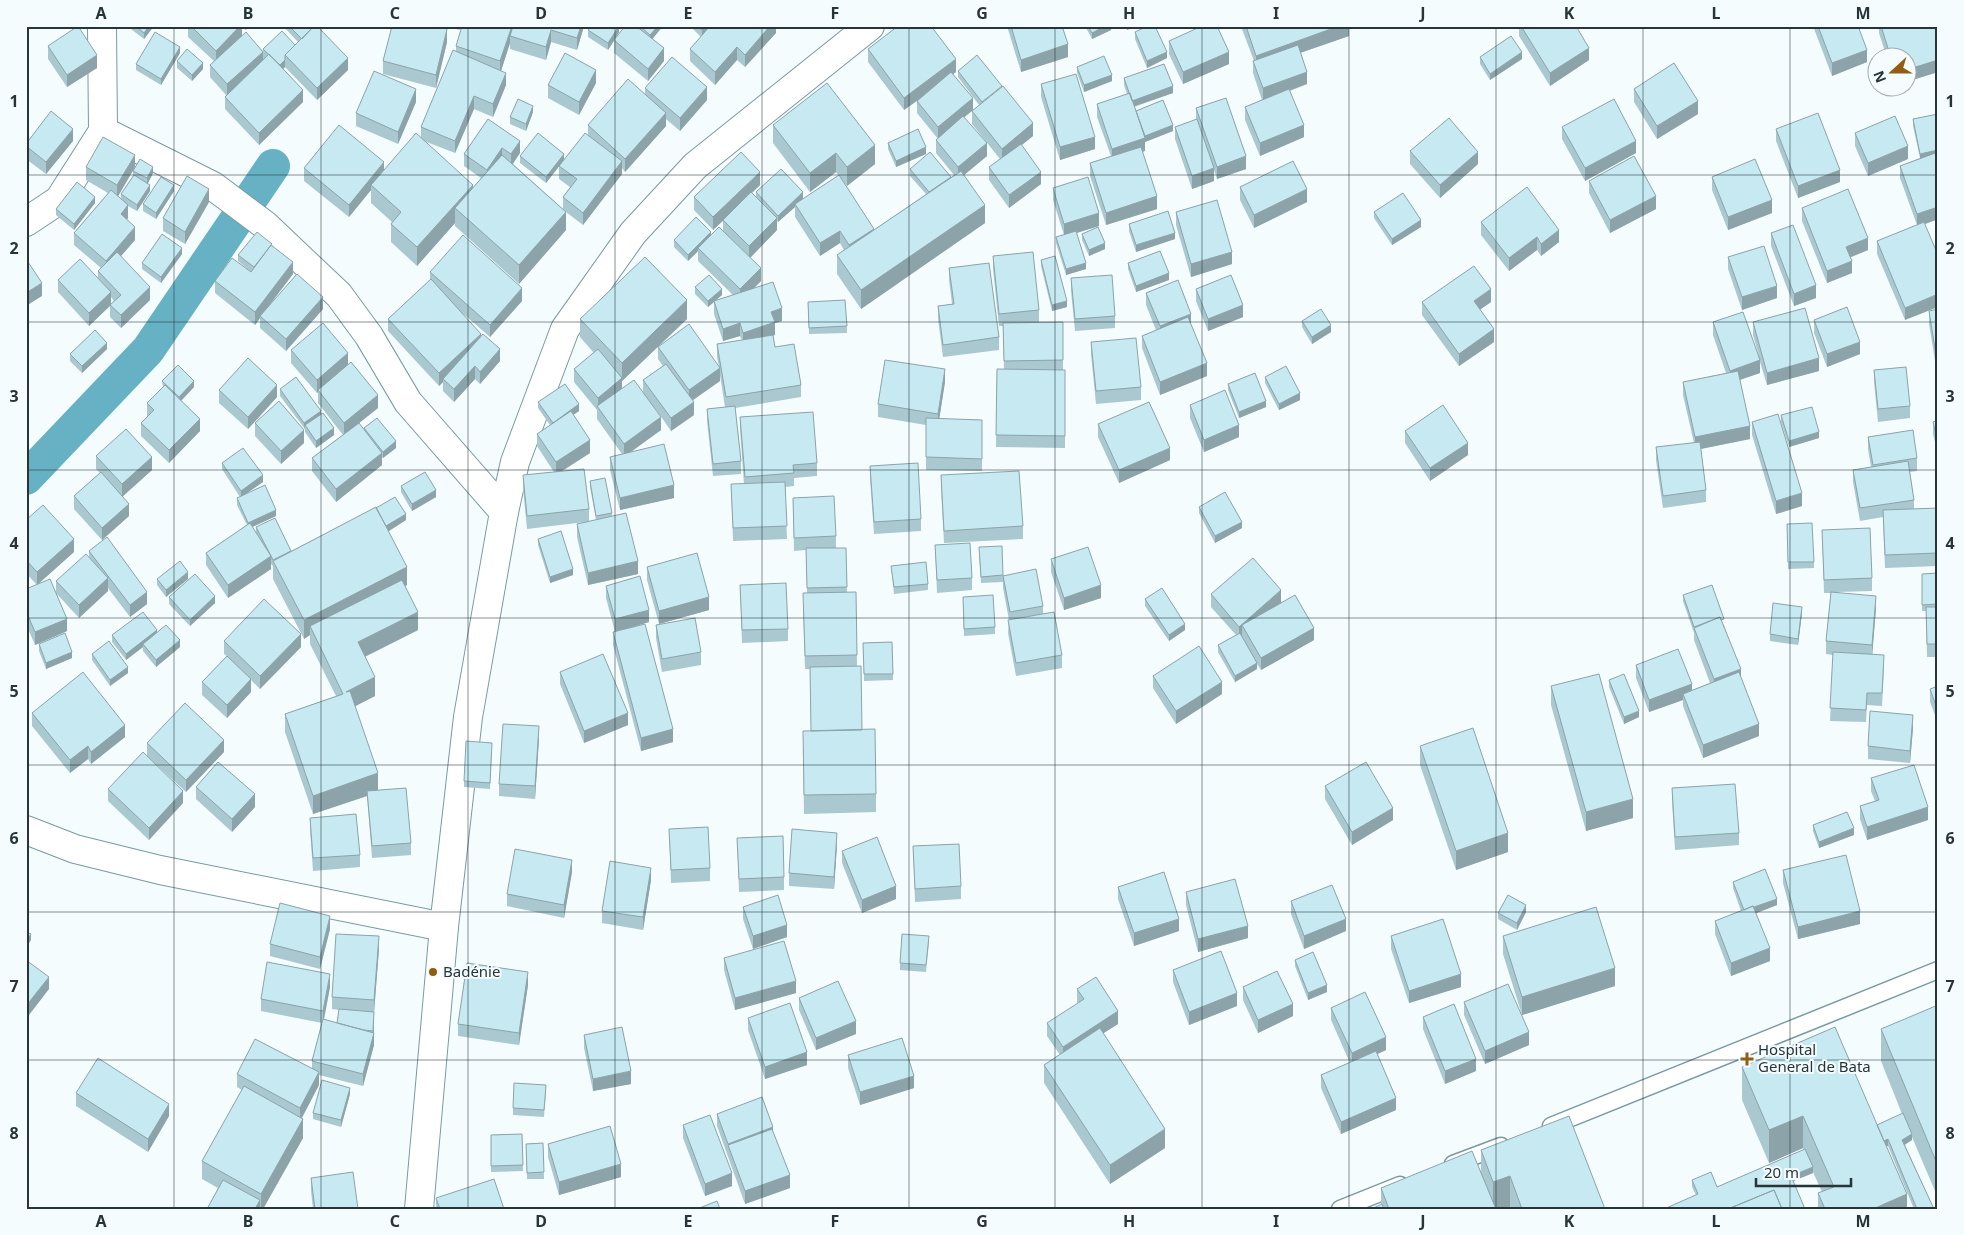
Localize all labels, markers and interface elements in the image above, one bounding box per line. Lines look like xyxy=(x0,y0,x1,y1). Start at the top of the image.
text: A xyxy=(95,2,107,24)
text: B xyxy=(243,2,253,24)
text: C xyxy=(390,2,400,24)
text: D xyxy=(535,2,547,24)
text: E xyxy=(684,2,693,24)
text: F xyxy=(831,2,839,24)
text: G xyxy=(976,2,988,24)
text: H xyxy=(1123,2,1135,24)
text: I xyxy=(1273,2,1279,24)
text: J xyxy=(1418,2,1426,24)
text: K xyxy=(1564,2,1575,24)
text: L xyxy=(1712,2,1721,24)
text: M xyxy=(1855,2,1871,24)
north arrow xyxy=(1866,48,1916,98)
text: N xyxy=(1868,68,1890,86)
text: 1 xyxy=(9,90,19,112)
text: 1 xyxy=(1945,90,1955,112)
text: 2 xyxy=(9,237,19,259)
text: 2 xyxy=(1945,237,1955,259)
text: 3 xyxy=(9,385,19,407)
text: 3 xyxy=(1945,385,1955,407)
text: 4 xyxy=(9,532,19,554)
text: 4 xyxy=(1945,532,1955,554)
text: 5 xyxy=(9,680,19,702)
text: 5 xyxy=(1945,680,1955,702)
text: 6 xyxy=(9,827,19,849)
text: 6 xyxy=(1945,827,1955,849)
place label: Badénie xyxy=(443,961,500,981)
marker: Badénie xyxy=(427,966,439,978)
text: 7 xyxy=(9,975,19,997)
text: 7 xyxy=(1945,975,1955,997)
place label: Hospital General de Bata xyxy=(1758,1039,1871,1076)
marker: Hospital General de Bata xyxy=(1740,1052,1754,1066)
text: 8 xyxy=(9,1122,19,1144)
text: 8 xyxy=(1945,1122,1955,1144)
scale bar xyxy=(1756,1155,1852,1187)
text: 20 m xyxy=(1764,1162,1799,1182)
text: A xyxy=(95,1210,107,1232)
text: B xyxy=(243,1210,253,1232)
text: C xyxy=(390,1210,400,1232)
text: D xyxy=(535,1210,547,1232)
text: E xyxy=(684,1210,693,1232)
text: F xyxy=(831,1210,839,1232)
text: G xyxy=(976,1210,988,1232)
text: H xyxy=(1123,1210,1135,1232)
text: I xyxy=(1273,1210,1279,1232)
text: J xyxy=(1418,1210,1426,1232)
text: K xyxy=(1564,1210,1575,1232)
text: L xyxy=(1712,1210,1721,1232)
text: M xyxy=(1855,1210,1871,1232)

